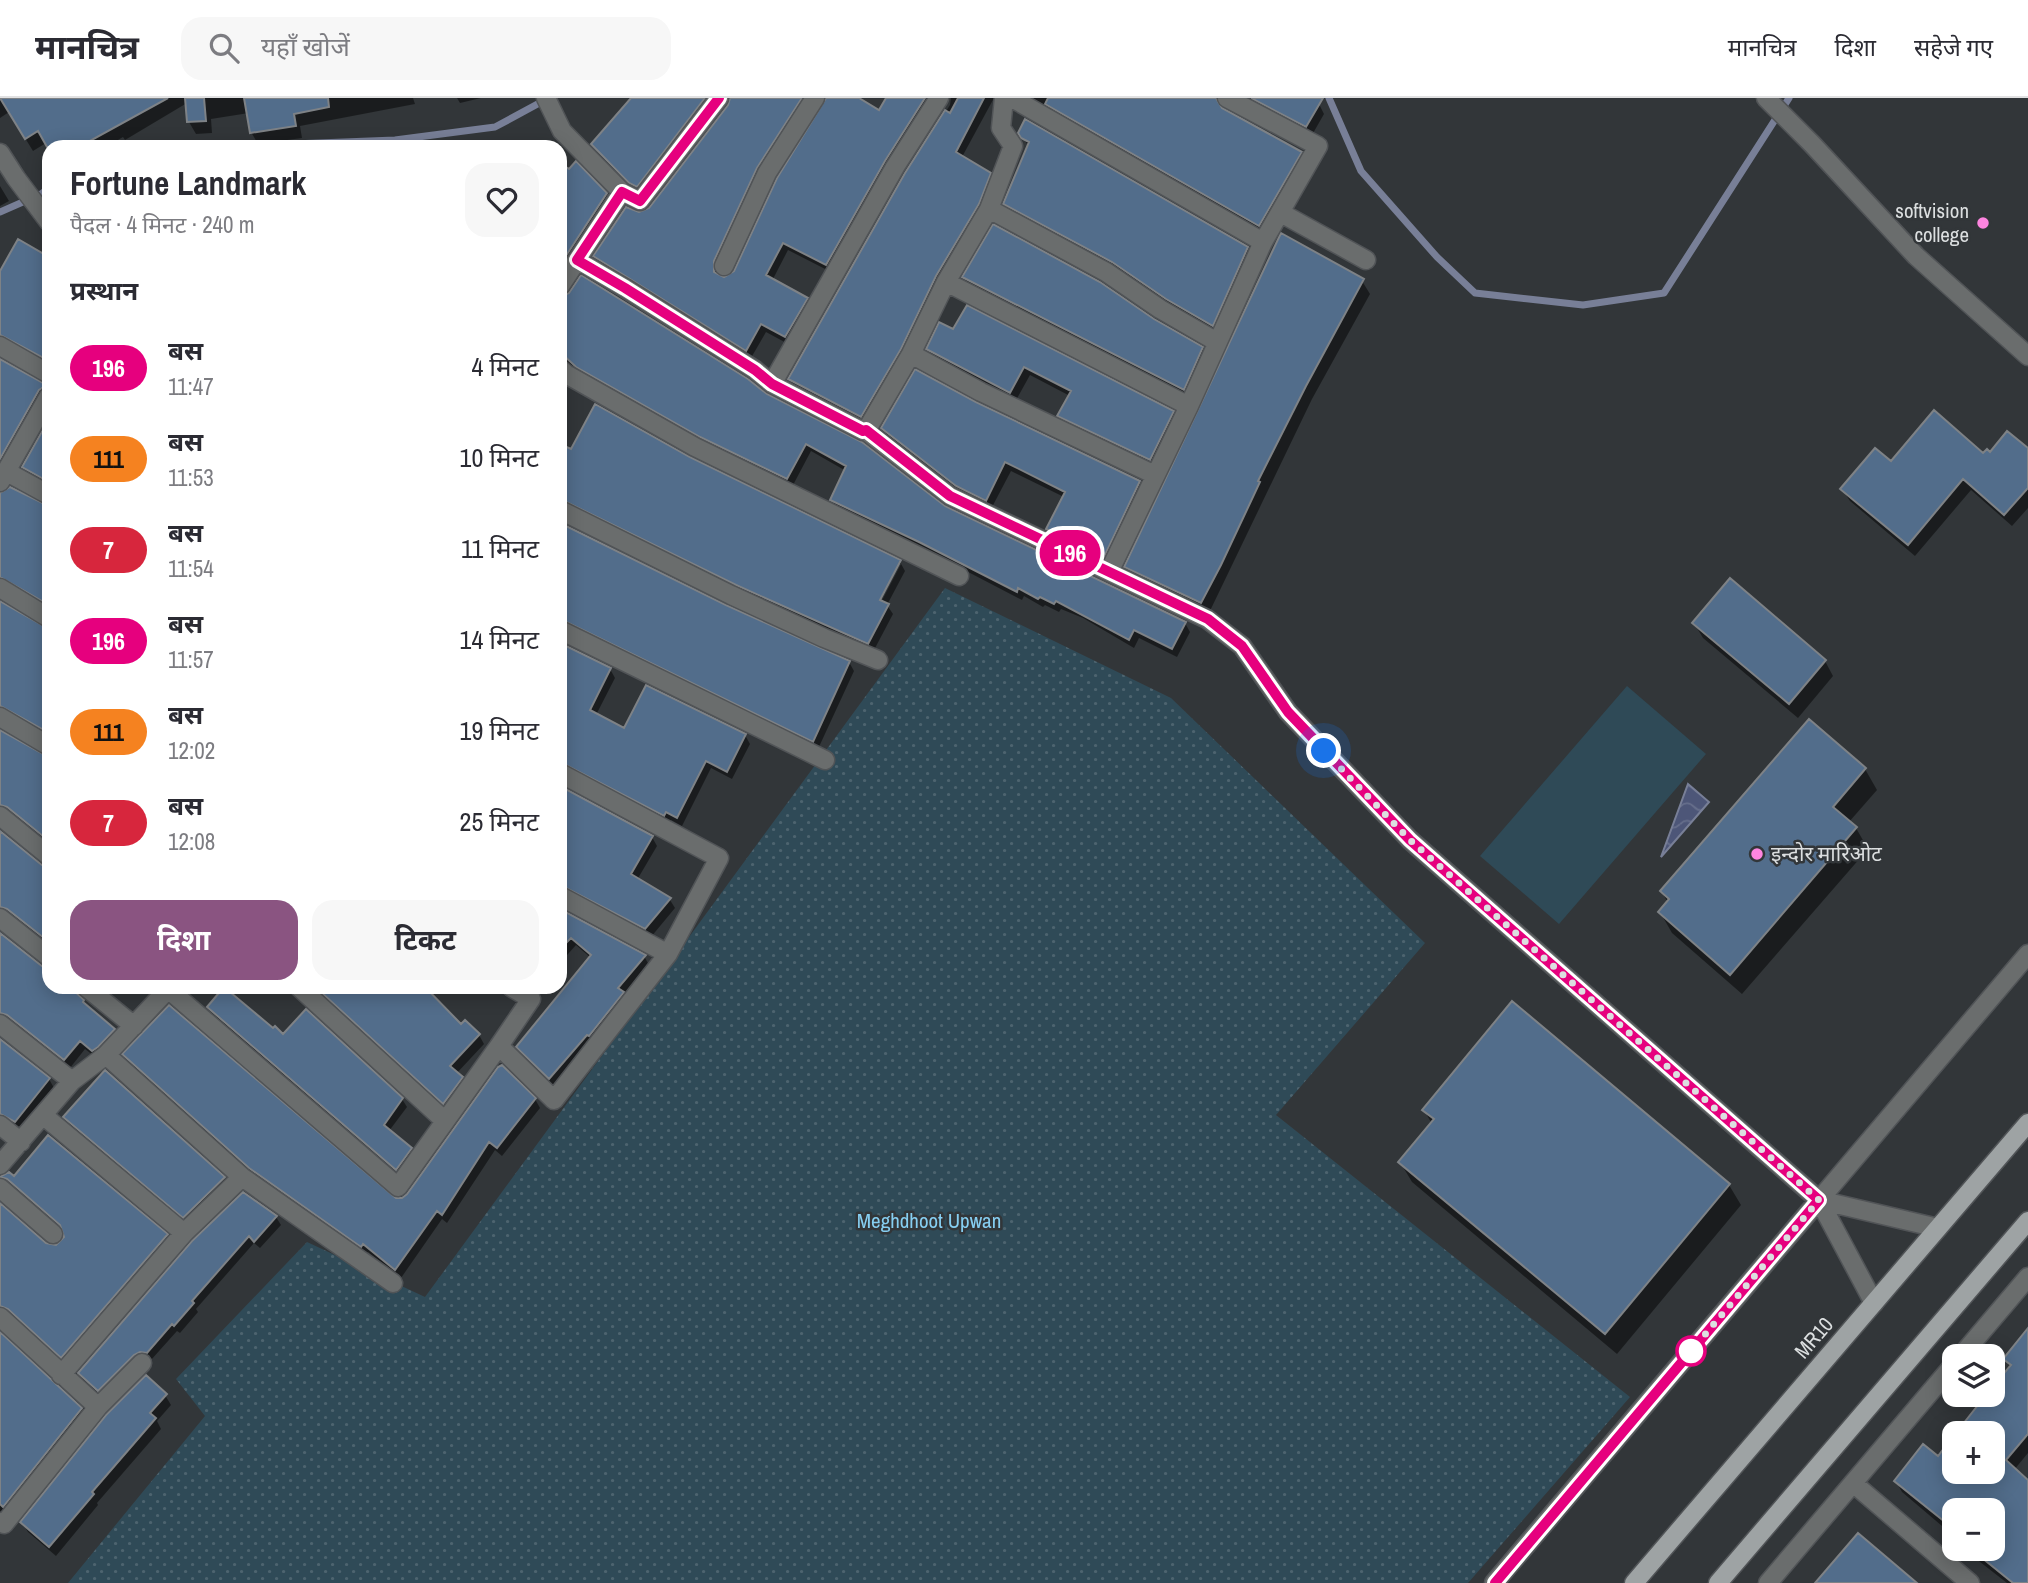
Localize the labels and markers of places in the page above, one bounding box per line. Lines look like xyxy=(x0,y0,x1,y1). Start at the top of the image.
place label: softvision college xyxy=(1895,196,1969,249)
marker: softvision college xyxy=(1975,215,1991,231)
place label: इन्दोर मारिओट xyxy=(1771,839,1882,868)
marker: इन्दोर मारिओट xyxy=(1749,846,1765,862)
unlabelled marker xyxy=(1676,1336,1706,1366)

